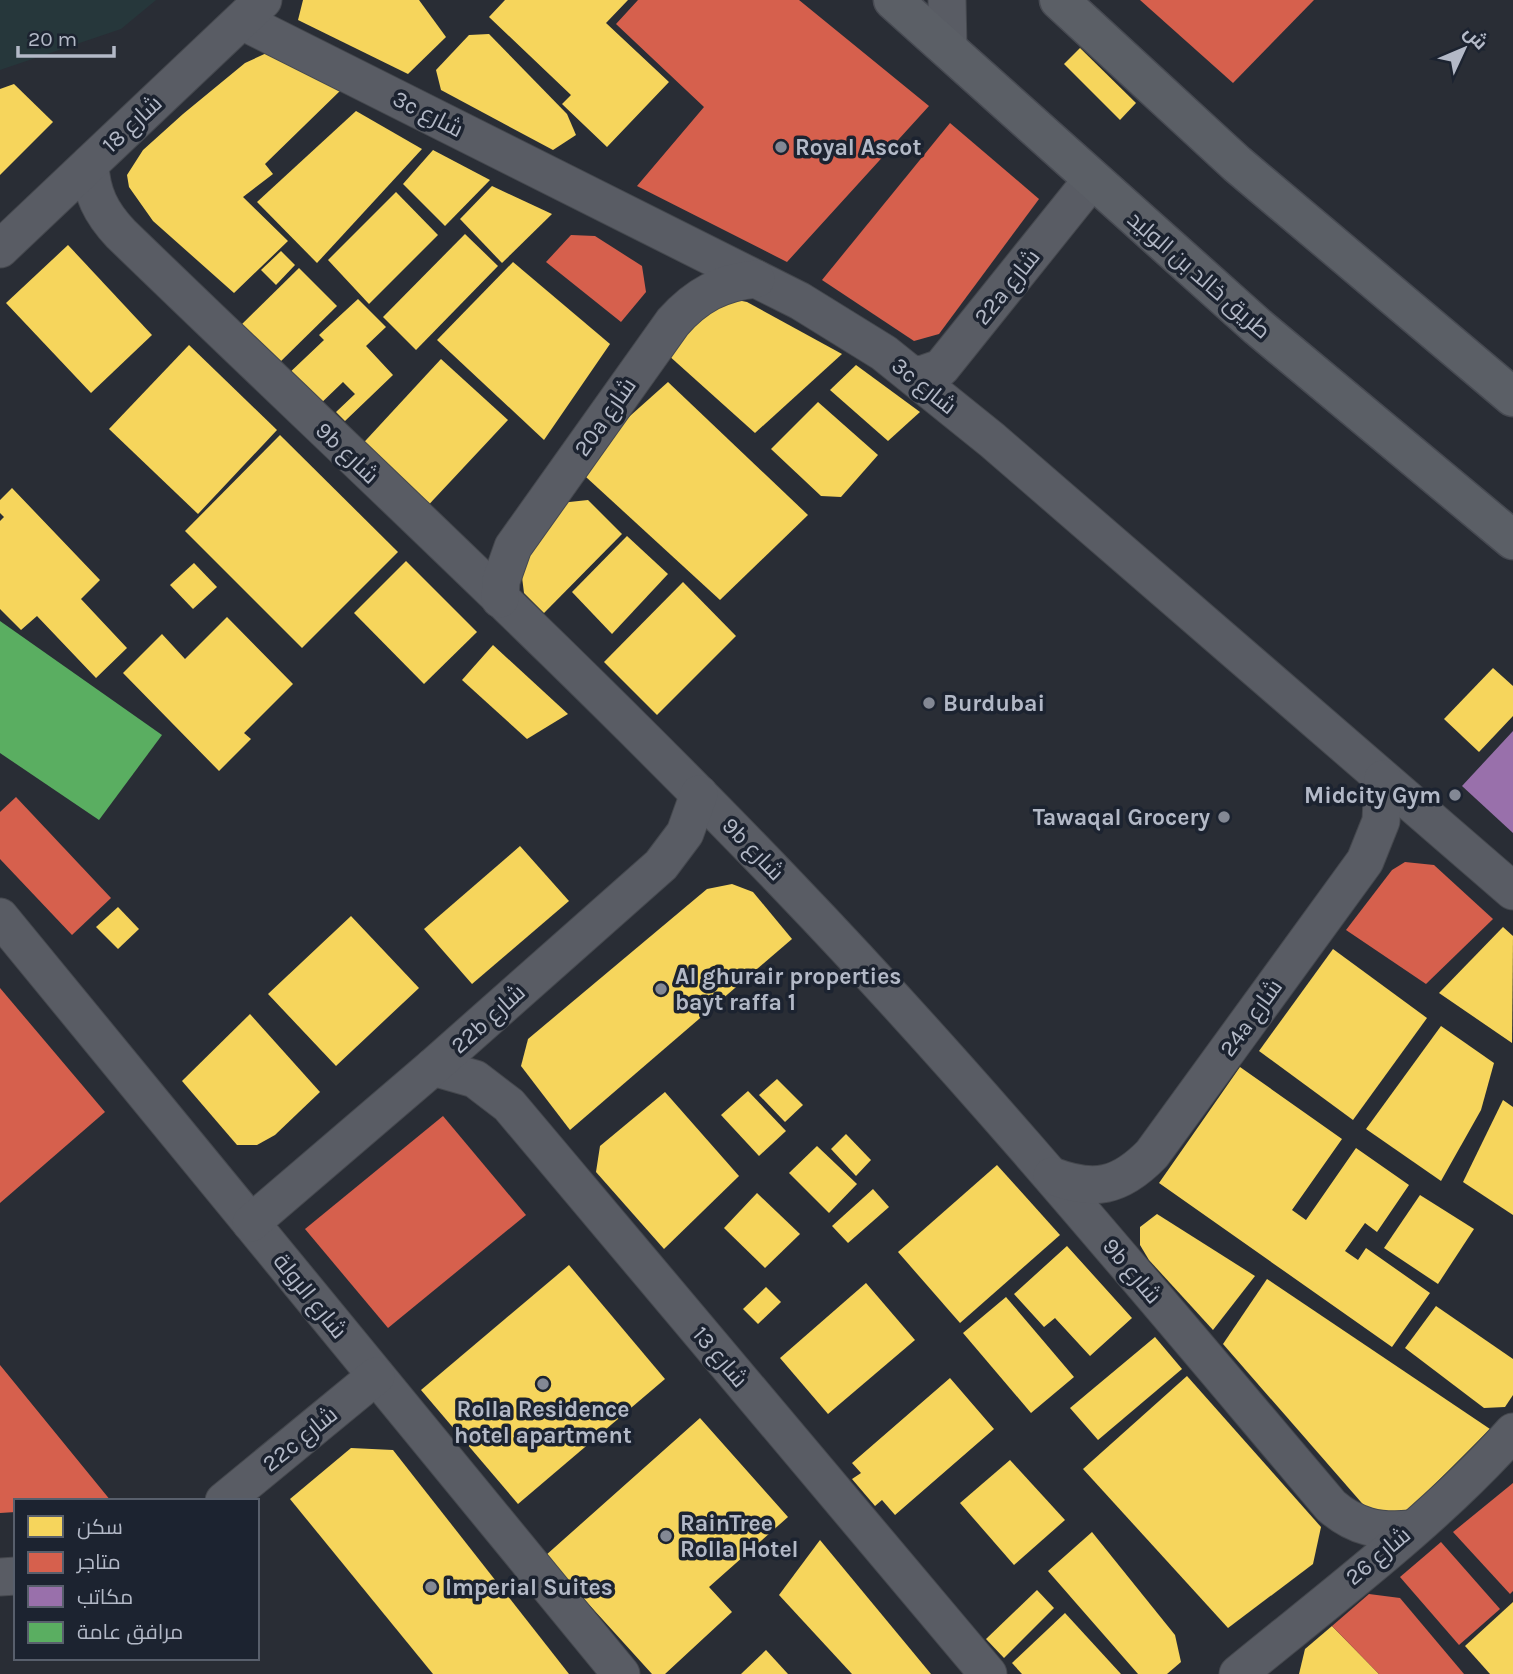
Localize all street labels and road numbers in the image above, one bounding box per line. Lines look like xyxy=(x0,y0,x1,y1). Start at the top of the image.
street label: 3c شارع xyxy=(387,85,468,145)
street label: شارع 18 xyxy=(97,90,169,160)
street label: طريق خالد بن الوليد xyxy=(1122,206,1276,344)
street label: 22a شارع xyxy=(968,244,1047,331)
street label: 3c شارع xyxy=(885,352,962,422)
street label: 20a شارع xyxy=(568,373,643,463)
street label: 9b شارع xyxy=(309,417,384,491)
street label: 9b شارع xyxy=(715,812,789,887)
street label: 24a شارع xyxy=(1214,974,1290,1063)
street label: 22b شارع xyxy=(445,979,532,1061)
street label: 9b شارع xyxy=(1095,1233,1167,1310)
street label: شارع الرولة xyxy=(266,1248,352,1345)
street label: شارع 13 xyxy=(685,1321,753,1394)
street label: 22c شارع xyxy=(257,1401,344,1479)
street label: شارع 26 xyxy=(1340,1521,1417,1592)

